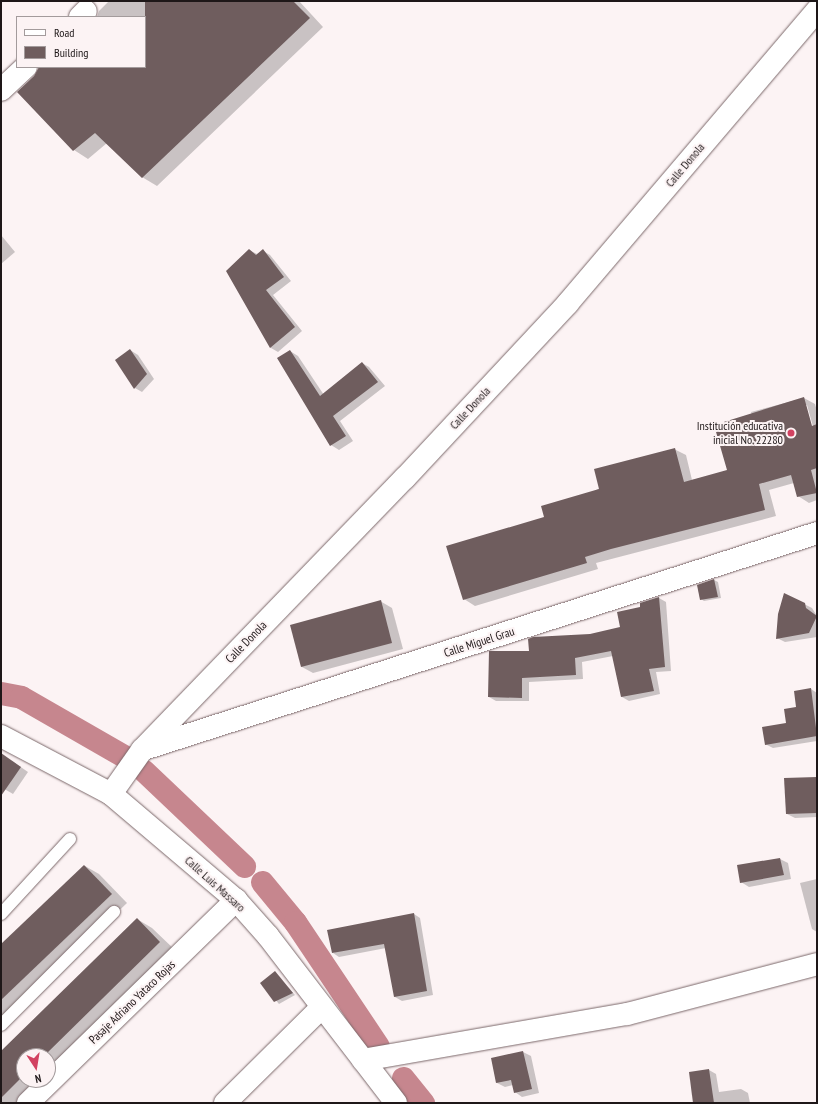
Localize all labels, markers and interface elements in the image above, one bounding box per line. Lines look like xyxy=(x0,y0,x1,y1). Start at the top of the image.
legend xyxy=(16,16,146,68)
text: Road xyxy=(54,25,74,40)
text: Building xyxy=(54,45,89,60)
street label: Calle Donola xyxy=(663,140,707,190)
street label: Calle Donola xyxy=(447,384,493,432)
place label: Institución educativa inicial No. 22280 xyxy=(697,419,783,447)
marker: Institución educativa inicial No. 22280 xyxy=(786,428,796,438)
street label: Calle Donola xyxy=(222,618,270,666)
street label: Calle Miguel Grau xyxy=(442,624,516,660)
street label: Calle Luis Massaro xyxy=(182,853,248,915)
street label: Pasaje Adriano Yataco Rojas xyxy=(86,957,178,1047)
north arrow xyxy=(16,1048,56,1088)
text: N xyxy=(34,1071,43,1086)

